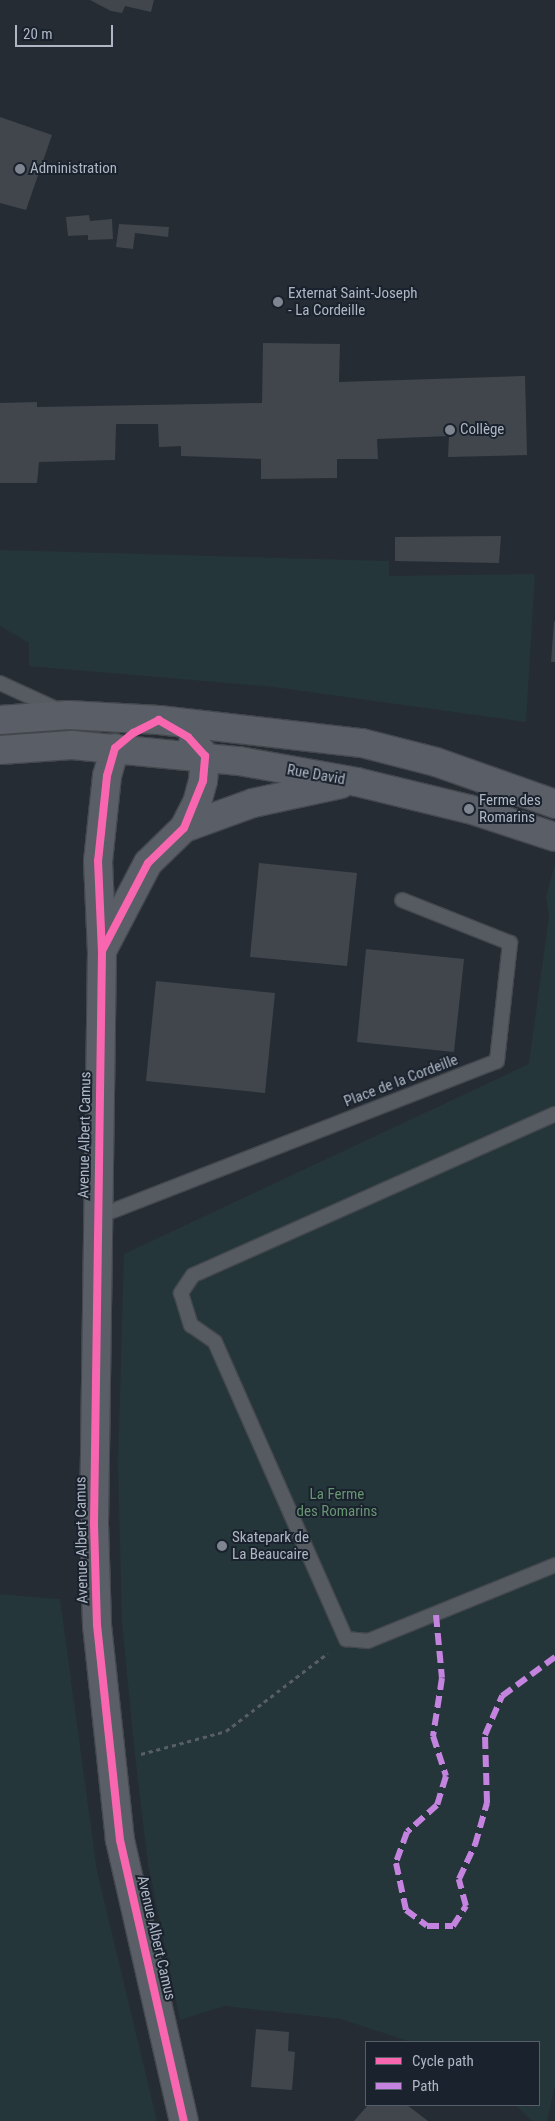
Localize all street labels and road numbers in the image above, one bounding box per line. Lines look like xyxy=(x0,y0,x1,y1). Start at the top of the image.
street label: Rue David xyxy=(286,761,346,789)
street label: Place de la Cordeille xyxy=(341,1051,461,1111)
street label: Avenue Albert Camus xyxy=(75,1071,95,1199)
street label: Avenue Albert Camus xyxy=(72,1476,92,1604)
street label: Avenue Albert Camus xyxy=(133,1874,179,2002)

